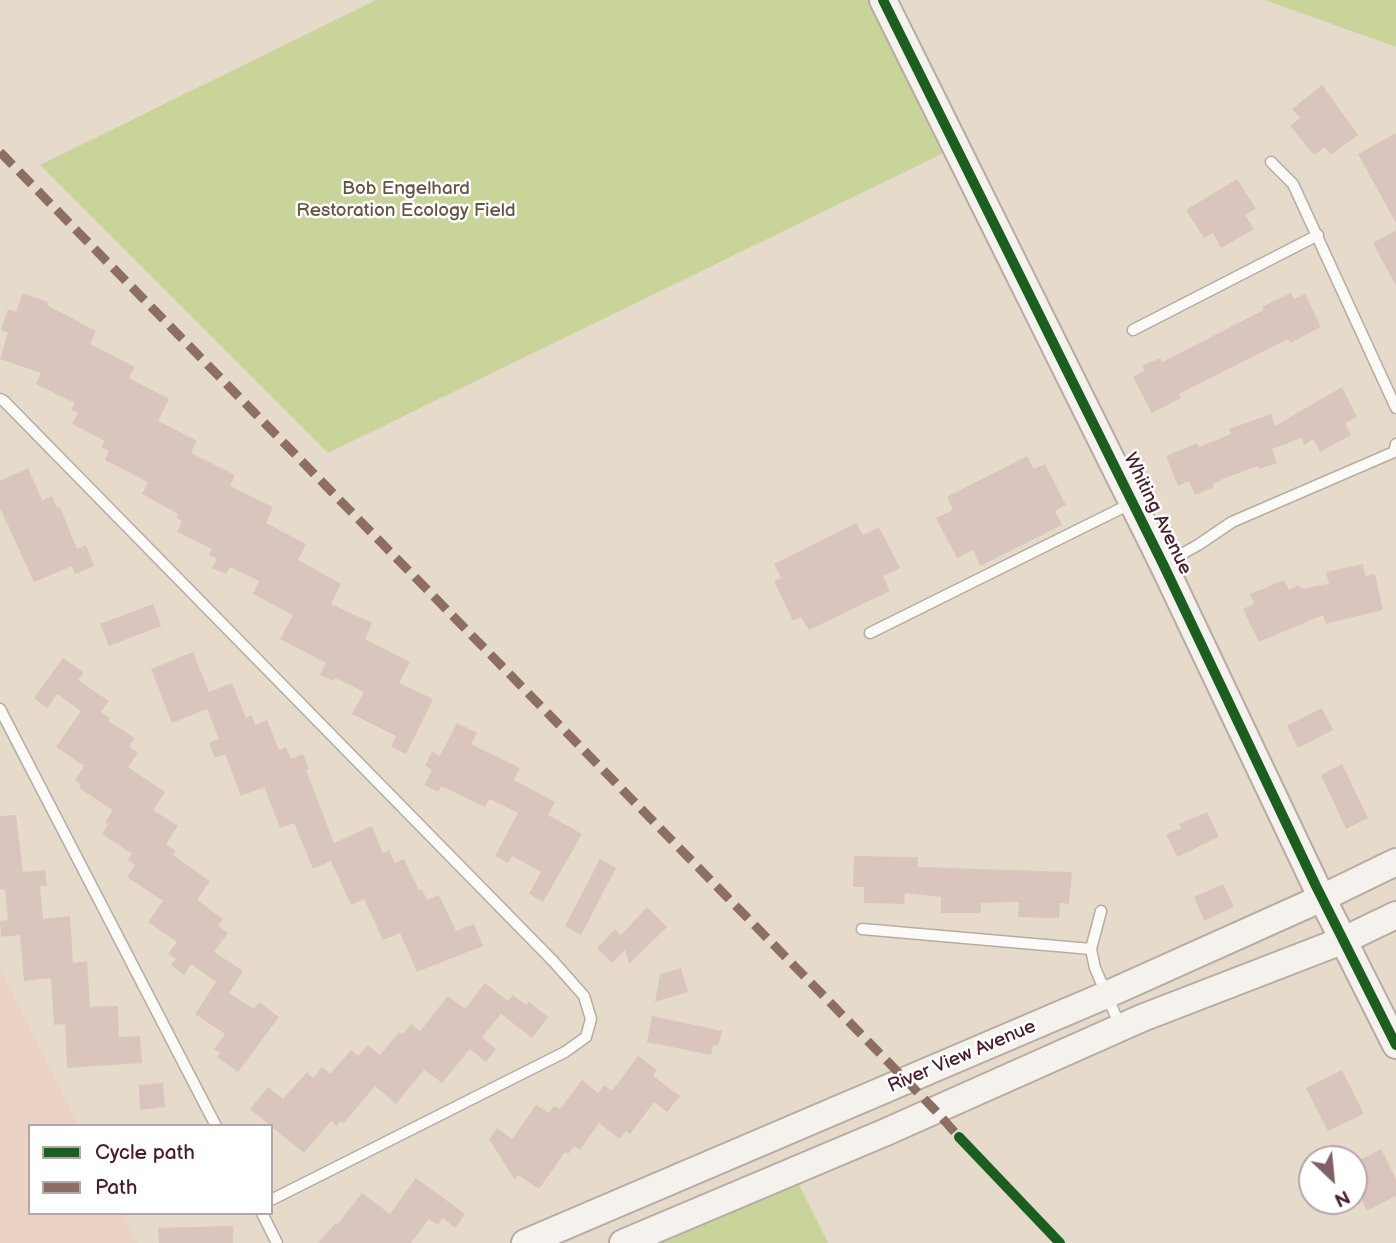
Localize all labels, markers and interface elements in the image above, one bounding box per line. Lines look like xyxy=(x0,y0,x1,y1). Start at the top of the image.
park label: Bob Engelhard Restoration Ecology Field xyxy=(296,178,516,222)
street label: Whiting Avenue xyxy=(1118,449,1196,579)
street label: River View Avenue xyxy=(885,1016,1039,1098)
legend xyxy=(28,1124,273,1215)
text: Cycle path xyxy=(95,1140,195,1165)
north arrow xyxy=(1298,1145,1368,1215)
text: Path xyxy=(95,1175,137,1200)
text: N xyxy=(1330,1184,1353,1211)

